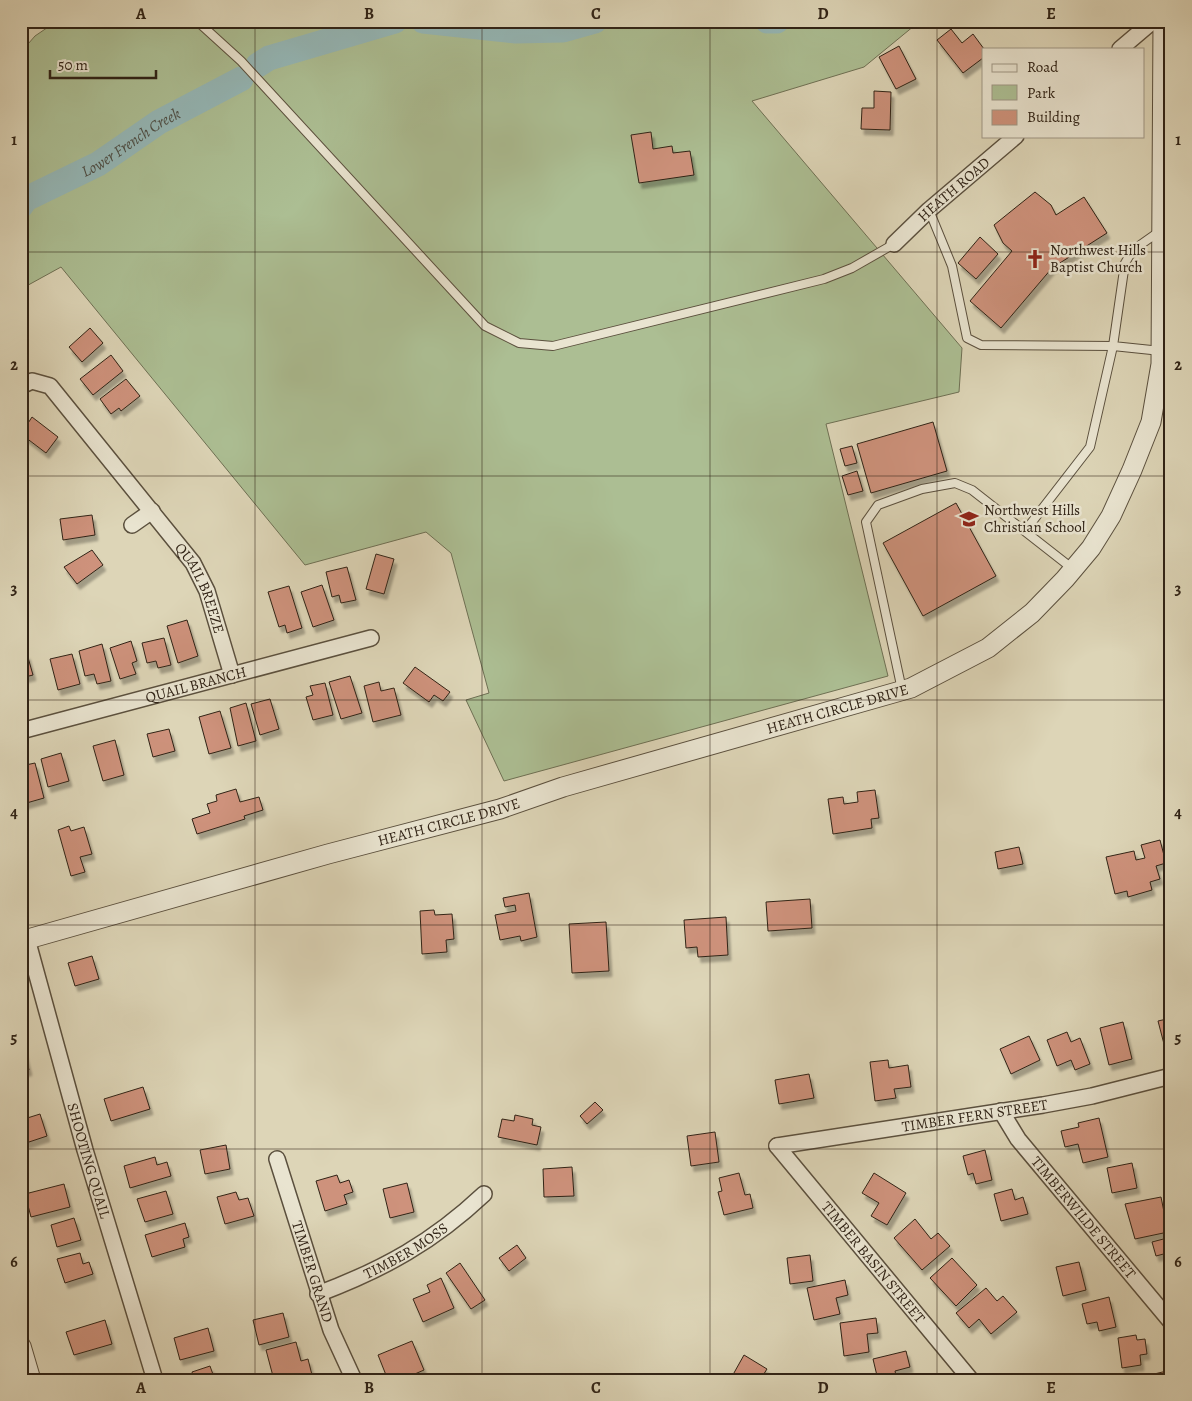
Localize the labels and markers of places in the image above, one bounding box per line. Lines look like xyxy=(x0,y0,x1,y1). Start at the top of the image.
place label: Northwest Hills Baptist Church xyxy=(1050,240,1146,277)
church icon: Northwest Hills Baptist Church xyxy=(1024,248,1046,270)
place label: Northwest Hills Christian School xyxy=(984,500,1086,537)
school or university icon: Northwest Hills Christian School xyxy=(958,508,980,530)

